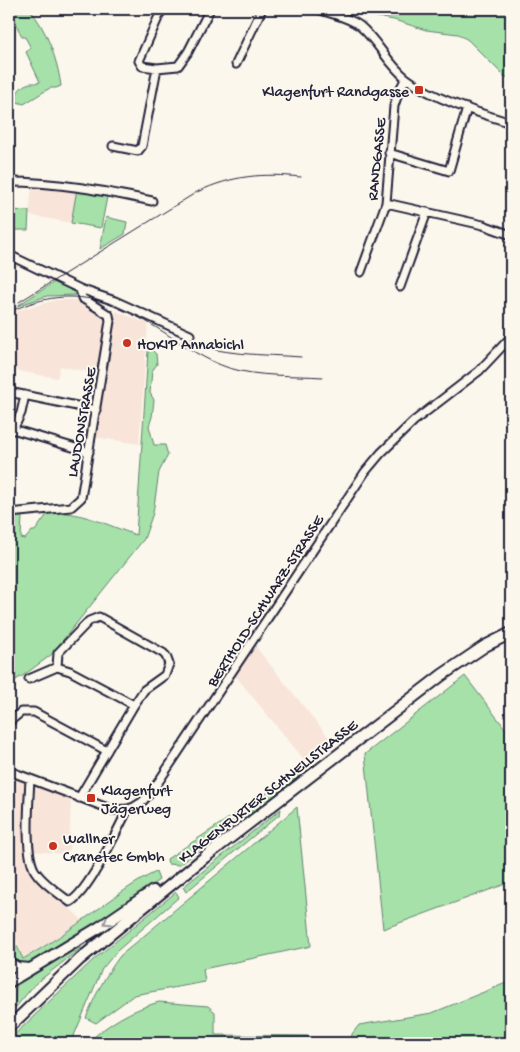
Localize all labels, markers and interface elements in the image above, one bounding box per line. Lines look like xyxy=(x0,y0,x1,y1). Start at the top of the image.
place label: Klagenfurt Randgasse xyxy=(262,84,410,103)
marker: Klagenfurt Randgasse xyxy=(413,84,425,96)
street label: RANDGASSE xyxy=(365,116,392,202)
marker: HOKIP Annabichl xyxy=(121,337,133,349)
place label: HOKIP Annabichl xyxy=(137,337,244,356)
street label: LAUDONSTRASSE xyxy=(64,365,103,479)
street label: BERTHOLD-SCHWARZ-STRASSE xyxy=(204,512,330,692)
street label: KLAGENFURTER SCHNELLSTRASSE xyxy=(176,716,363,869)
place label: Klagenfurt Jägerweg xyxy=(101,783,173,820)
marker: Klagenfurt Jägerweg xyxy=(85,792,97,804)
place label: Wallner Cranetec Gmbh xyxy=(63,831,165,868)
marker: Wallner Cranetec Gmbh xyxy=(47,840,59,852)
one-way arrow xyxy=(103,916,113,925)

